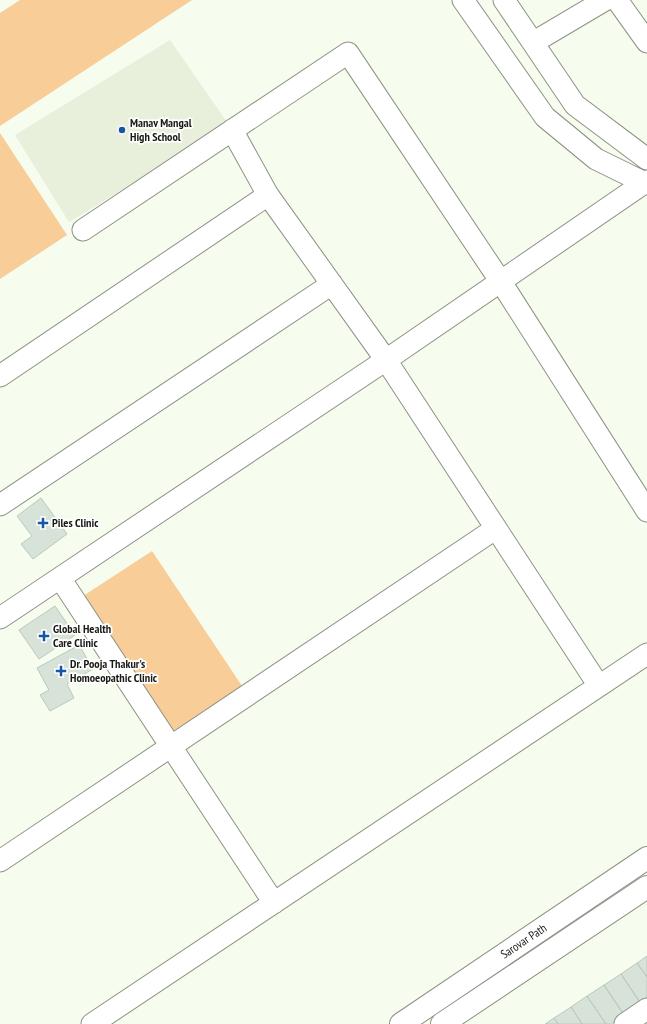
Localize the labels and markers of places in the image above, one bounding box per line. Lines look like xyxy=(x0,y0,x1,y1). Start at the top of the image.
place label: Manav Mangal High School xyxy=(130,115,192,144)
marker: Manav Mangal High School xyxy=(117,125,127,135)
place label: Piles Clinic xyxy=(52,515,99,530)
marker: Piles Clinic xyxy=(37,517,49,529)
place label: Global Health Care Clinic xyxy=(53,621,111,650)
marker: Global Health Care Clinic xyxy=(38,630,50,642)
place label: Dr. Pooja Thakur's Homoeopathic Clinic xyxy=(70,656,158,685)
marker: Dr. Pooja Thakur's Homoeopathic Clinic xyxy=(55,665,67,677)

